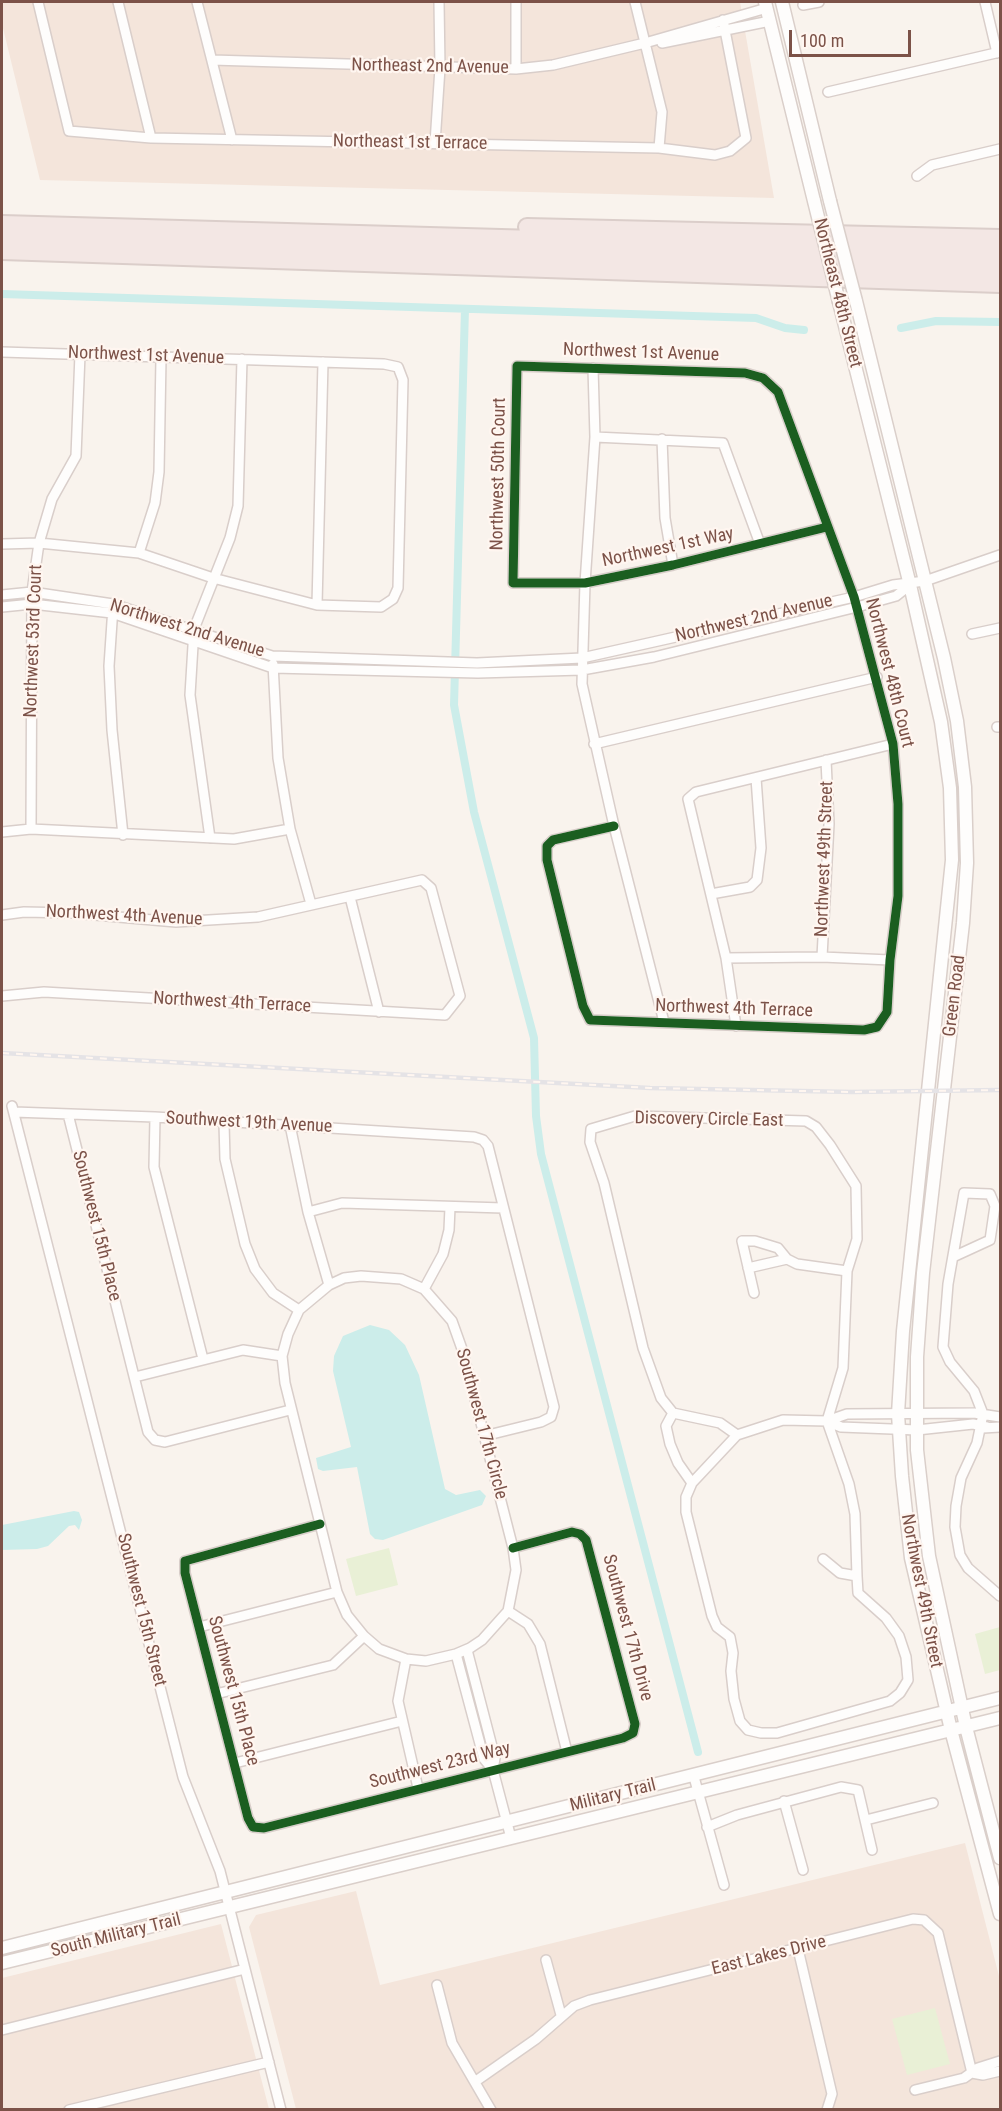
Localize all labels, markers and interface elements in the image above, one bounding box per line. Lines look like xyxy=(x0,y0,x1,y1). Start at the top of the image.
scale bar xyxy=(792,18,914,56)
text: 100 m xyxy=(800,30,844,51)
street label: Northeast 2nd Avenue xyxy=(351,55,509,79)
street label: Northeast 1st Terrace xyxy=(333,131,487,155)
street label: Northeast 48th Street xyxy=(808,216,866,370)
street label: Northwest 1st Avenue xyxy=(563,339,719,367)
street label: Northwest 1st Avenue xyxy=(68,342,224,370)
street label: Northwest 50th Court xyxy=(487,397,511,551)
street label: Northwest 1st Way xyxy=(600,524,736,572)
street label: Northwest 53rd Court xyxy=(21,564,47,718)
street label: Northwest 2nd Avenue xyxy=(673,590,835,648)
street label: Northwest 2nd Avenue xyxy=(107,595,267,663)
street label: Northwest 48th Court xyxy=(860,596,918,750)
street label: Northwest 49th Street xyxy=(811,781,839,937)
street label: Northwest 4th Avenue xyxy=(45,901,203,931)
street label: Green Road xyxy=(939,954,971,1038)
street label: Northwest 4th Terrace xyxy=(153,988,311,1018)
street label: Northwest 4th Terrace xyxy=(655,995,813,1023)
street label: Southwest 19th Avenue xyxy=(165,1108,333,1138)
street label: Discovery Circle East xyxy=(634,1108,784,1132)
street label: Southwest 15th Place xyxy=(67,1149,125,1303)
street label: Southwest 17th Circle xyxy=(450,1346,512,1502)
street label: Northwest 49th Street xyxy=(896,1512,946,1670)
street label: Southwest 15th Street xyxy=(112,1531,170,1689)
street label: Southwest 17th Drive xyxy=(597,1552,657,1704)
street label: Southwest 15th Place xyxy=(203,1614,263,1768)
street label: Southwest 23rd Way xyxy=(367,1738,513,1794)
street label: Military Trail xyxy=(568,1775,658,1817)
street label: South Military Trail xyxy=(49,1909,183,1963)
street label: East Lakes Drive xyxy=(710,1931,828,1981)

